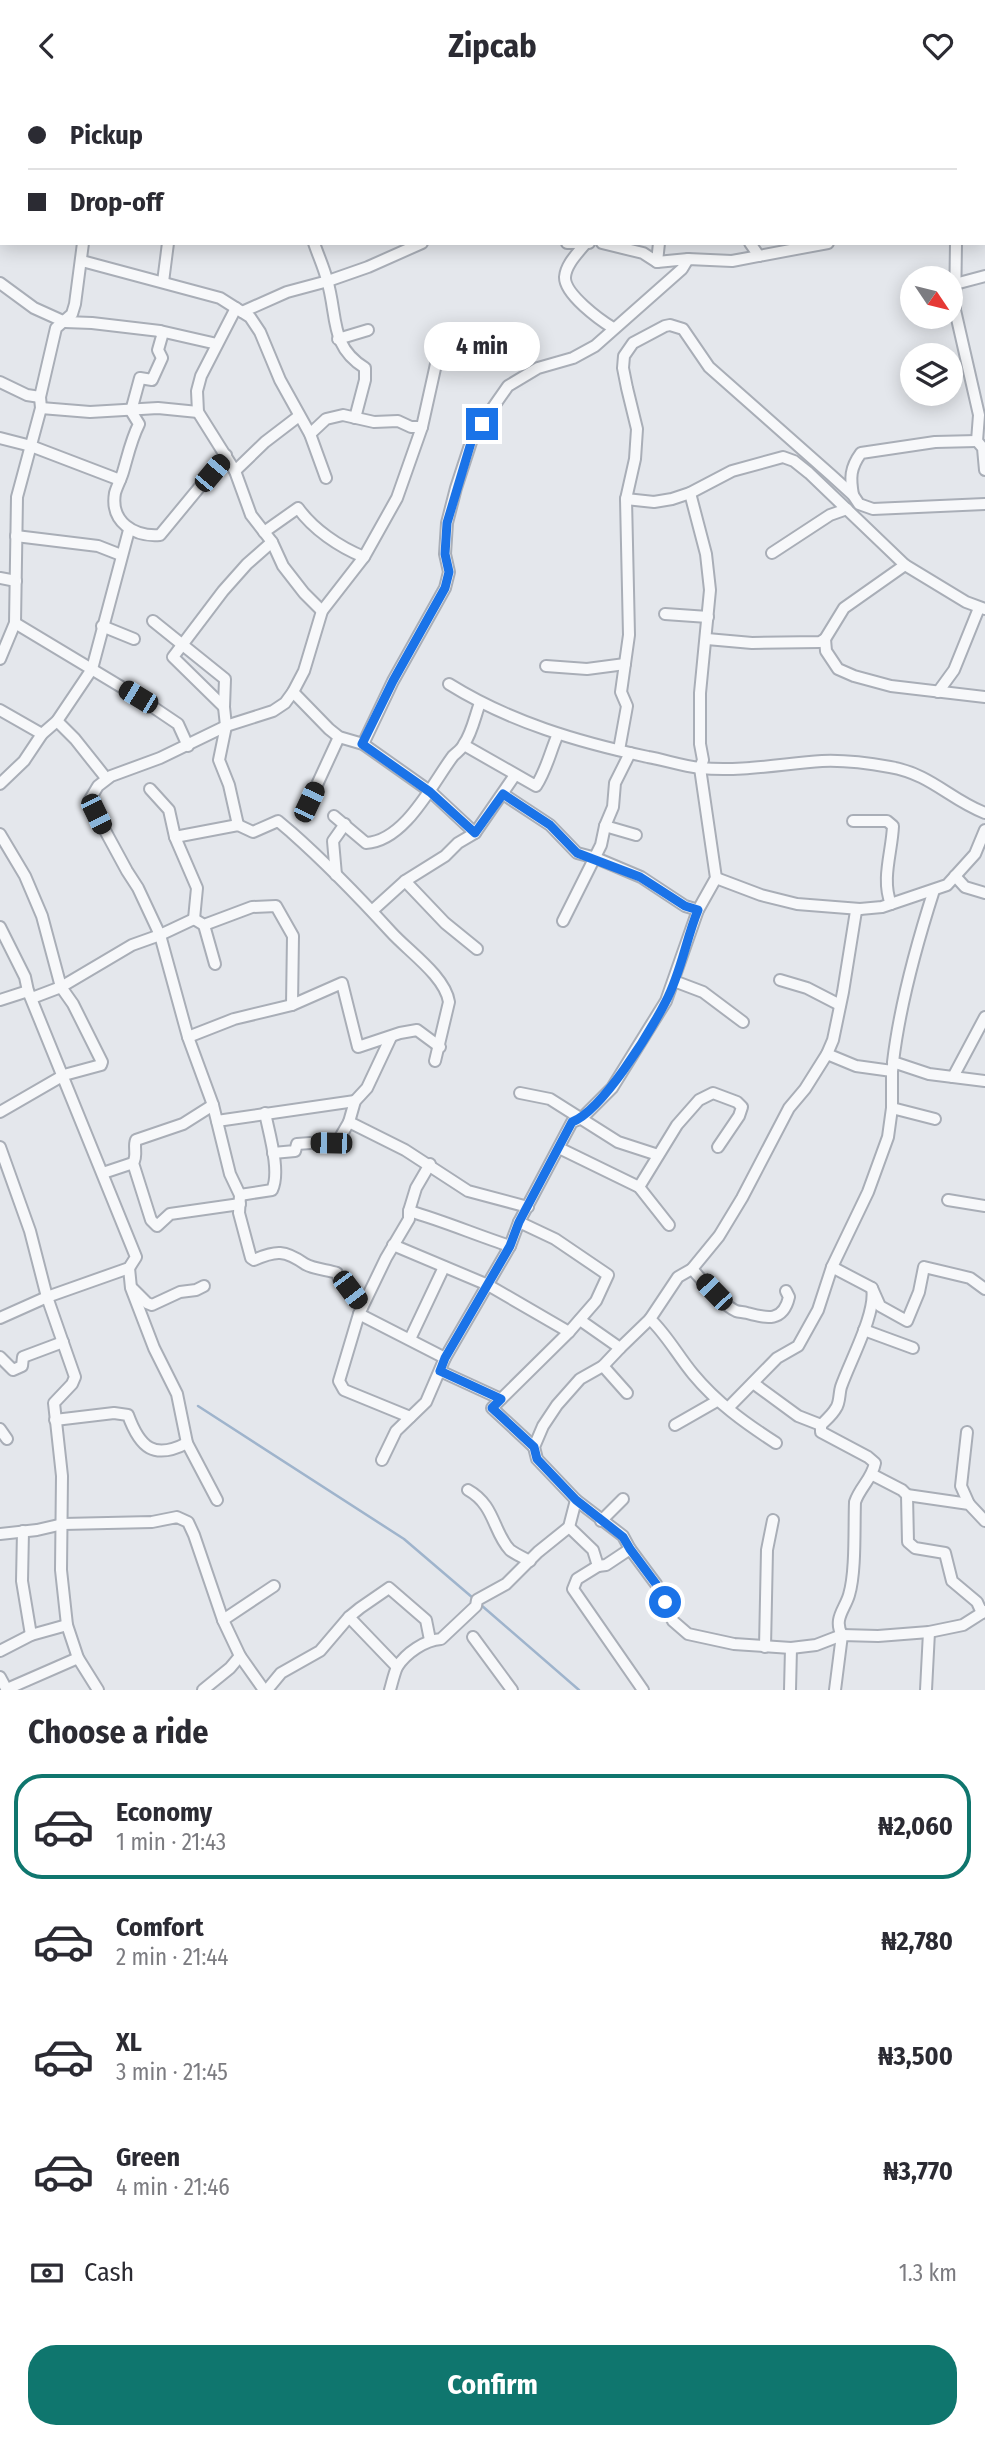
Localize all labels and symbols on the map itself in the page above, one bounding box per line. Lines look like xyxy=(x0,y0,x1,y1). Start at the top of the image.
north arrow xyxy=(900,266,962,329)
callout: 4 min xyxy=(424,323,540,371)
route end xyxy=(466,408,498,440)
car xyxy=(191,450,234,496)
car xyxy=(115,677,162,717)
car xyxy=(291,779,328,825)
car xyxy=(78,791,115,837)
car xyxy=(310,1132,353,1154)
car xyxy=(329,1267,372,1313)
car xyxy=(692,1270,737,1314)
route start xyxy=(649,1586,681,1618)

